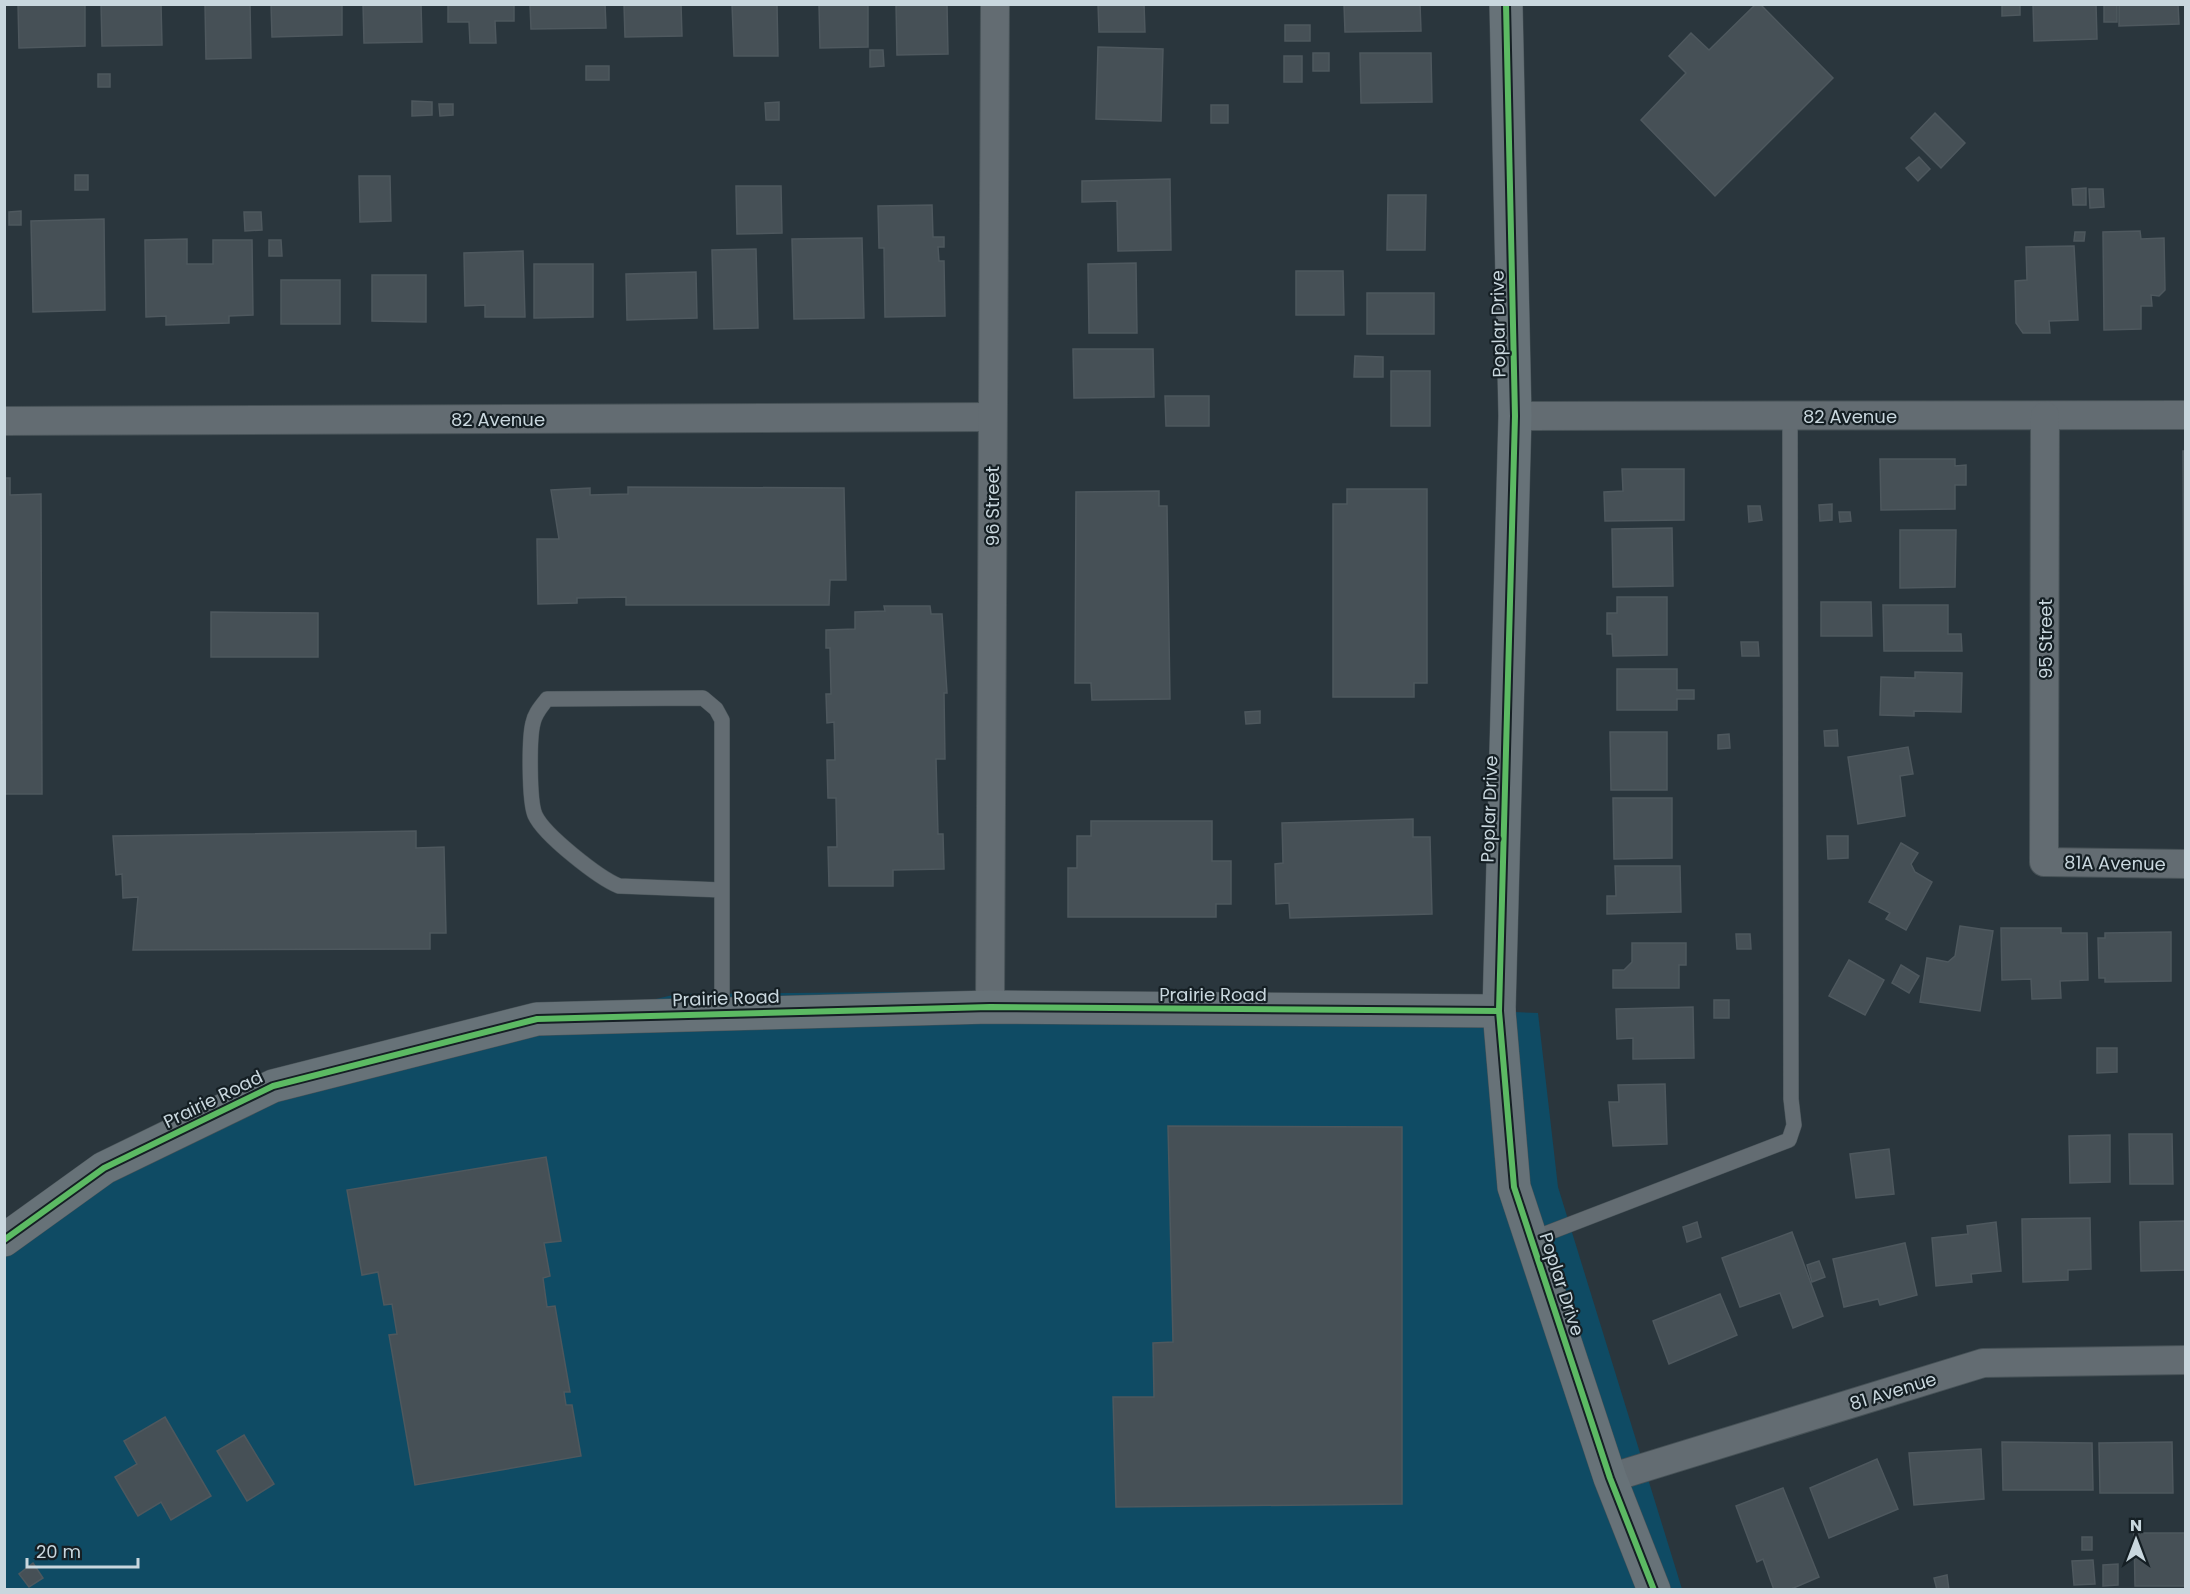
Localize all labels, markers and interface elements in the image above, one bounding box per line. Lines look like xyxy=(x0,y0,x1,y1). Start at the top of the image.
street label: Poplar Drive xyxy=(1485,270,1511,378)
street label: 82 Avenue xyxy=(1803,404,1897,429)
street label: 82 Avenue xyxy=(451,407,545,432)
street label: 96 Street xyxy=(980,466,1005,546)
street label: 95 Street xyxy=(2033,599,2058,679)
street label: Poplar Drive xyxy=(1475,755,1503,863)
street label: 81A Avenue xyxy=(2064,850,2166,876)
street label: Prairie Road xyxy=(1159,982,1267,1007)
street label: Prairie Road xyxy=(672,984,780,1012)
street label: Prairie Road xyxy=(159,1064,267,1134)
street label: Poplar Drive xyxy=(1534,1229,1590,1339)
street label: 81 Avenue xyxy=(1847,1366,1939,1416)
north arrow xyxy=(2106,1510,2166,1570)
text: N xyxy=(2130,1514,2142,1537)
scale bar xyxy=(27,1531,138,1569)
text: 20 m xyxy=(36,1539,81,1564)

